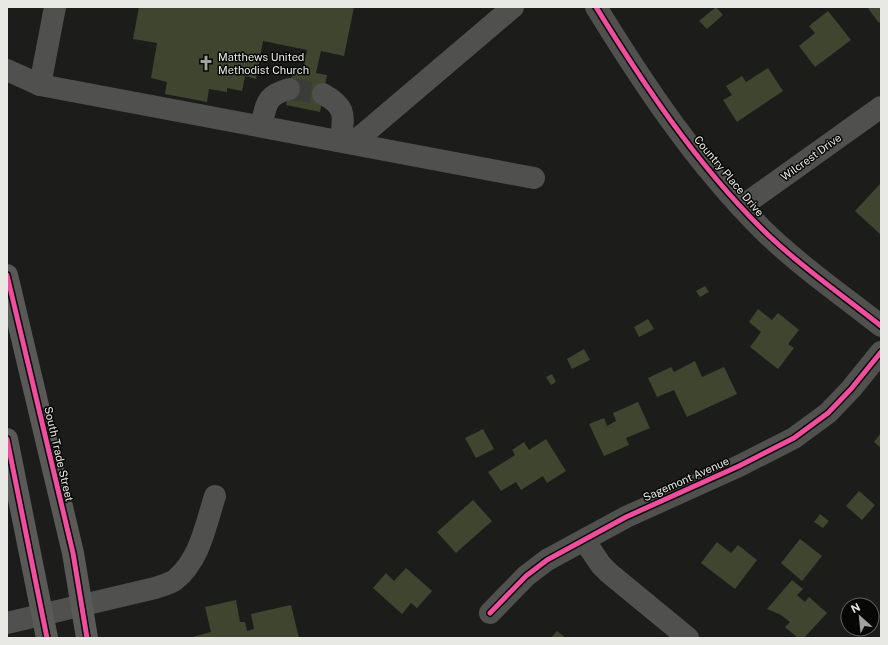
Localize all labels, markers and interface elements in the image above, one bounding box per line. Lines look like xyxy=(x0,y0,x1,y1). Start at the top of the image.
place label: Matthews United Methodist Church xyxy=(218,51,309,76)
church icon: Matthews United Methodist Church xyxy=(197,54,215,72)
street label: Wilcrest Drive xyxy=(779,131,843,183)
street label: Country Place Drive xyxy=(692,133,766,219)
street label: South Trade Street xyxy=(42,405,76,503)
street label: Sagemont Avenue xyxy=(641,455,731,503)
north arrow xyxy=(840,597,880,637)
text: N xyxy=(849,601,862,615)

